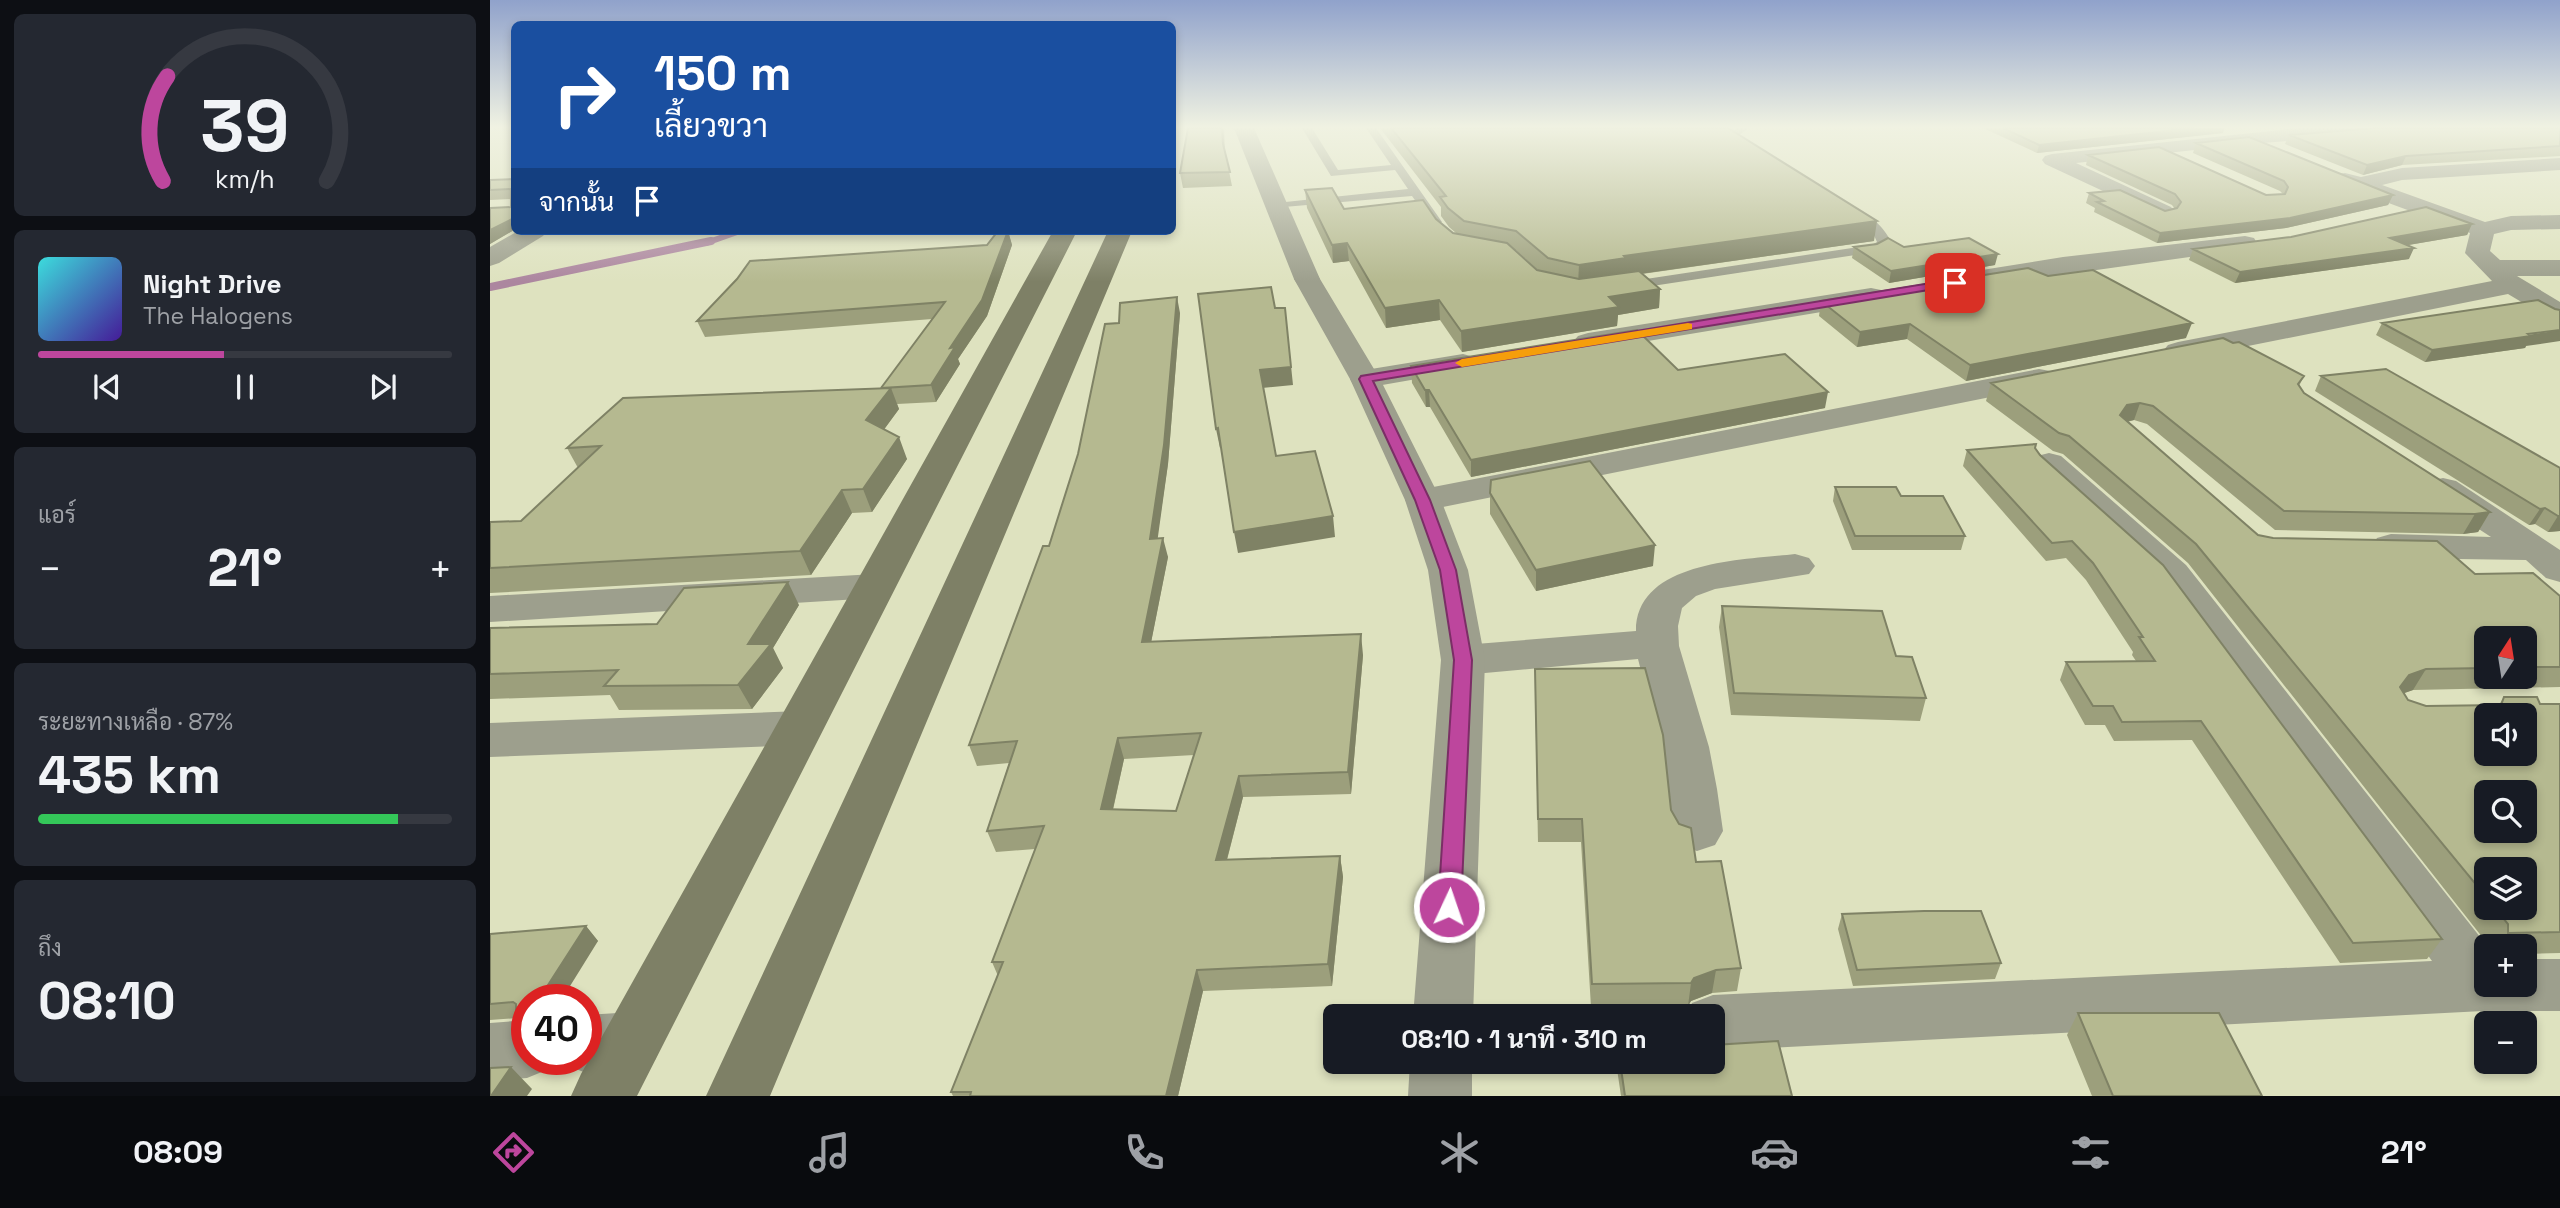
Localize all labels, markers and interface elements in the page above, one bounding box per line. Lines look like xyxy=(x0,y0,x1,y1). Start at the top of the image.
text: 150 m xyxy=(654,42,792,104)
icon: right xyxy=(539,49,630,140)
text: 39 xyxy=(200,80,290,173)
text: เลี้ยวขวา xyxy=(654,106,768,146)
text: km/h xyxy=(215,163,275,195)
icon: arrive xyxy=(628,182,666,220)
text: จากนั้น xyxy=(539,185,614,219)
pin xyxy=(1925,253,1985,313)
icon: arrive xyxy=(1936,264,1974,302)
text: Night Drive xyxy=(143,267,281,301)
text: The Halogens xyxy=(143,301,293,331)
icon: previous xyxy=(88,368,126,406)
icon: pause xyxy=(226,368,264,406)
icon: next xyxy=(364,368,402,406)
text: แอร์ xyxy=(38,500,76,530)
text: 21° xyxy=(208,535,282,601)
text: − xyxy=(38,545,62,593)
text: + xyxy=(428,545,452,593)
north arrow xyxy=(2474,626,2538,690)
map controls xyxy=(2474,626,2537,1074)
button: sound xyxy=(2474,703,2537,766)
text: ระยะทางเหลือ · 87% xyxy=(38,707,233,737)
text: 435 km xyxy=(38,742,221,808)
button: search xyxy=(2474,780,2537,843)
button: layers xyxy=(2474,857,2537,920)
position arrow xyxy=(1412,870,1486,944)
text: ถึง xyxy=(38,933,62,963)
button: + xyxy=(2474,934,2537,997)
text: 08:10 xyxy=(38,968,176,1034)
speed limit sign: 40 xyxy=(511,984,602,1075)
button: − xyxy=(2474,1011,2537,1074)
text: 08:10 · 1 นาที · 310 m xyxy=(1401,1022,1647,1056)
icon: directions xyxy=(489,1128,538,1177)
icon: music xyxy=(805,1128,854,1177)
icon: phone xyxy=(1120,1128,1169,1177)
icon: climate xyxy=(1435,1128,1484,1177)
icon: car xyxy=(1750,1128,1799,1177)
icon: filters xyxy=(2066,1128,2115,1177)
text: 08:09 xyxy=(133,1132,223,1172)
text: 21° xyxy=(2381,1132,2427,1172)

